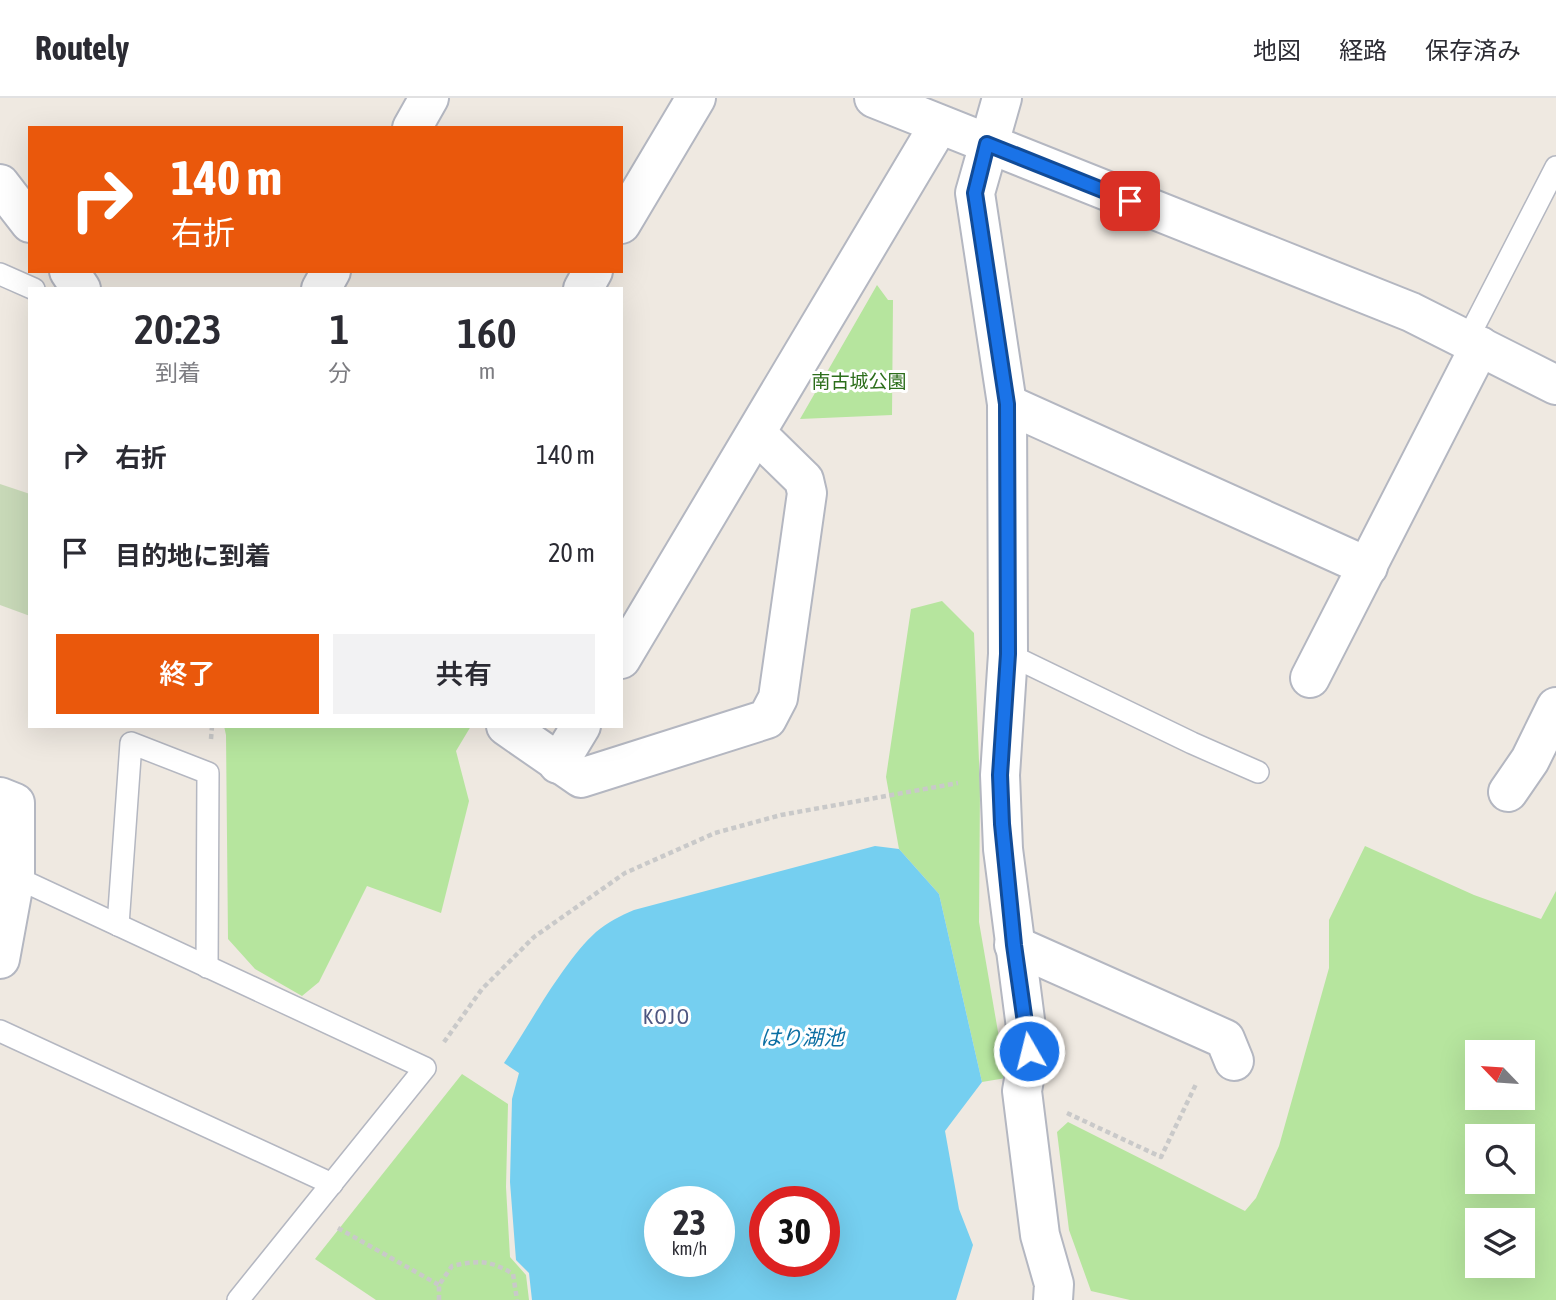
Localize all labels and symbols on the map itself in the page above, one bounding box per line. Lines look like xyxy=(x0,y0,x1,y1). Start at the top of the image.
pin xyxy=(1100,171,1160,231)
park label: 南古城公園 xyxy=(811,370,907,392)
district label: KOJO xyxy=(643,1004,691,1028)
position arrow xyxy=(992,1014,1066,1088)
water label: はり湖池 xyxy=(760,1025,846,1049)
north arrow xyxy=(1465,1040,1535,1110)
speed limit sign: 30 xyxy=(749,1186,840,1277)

